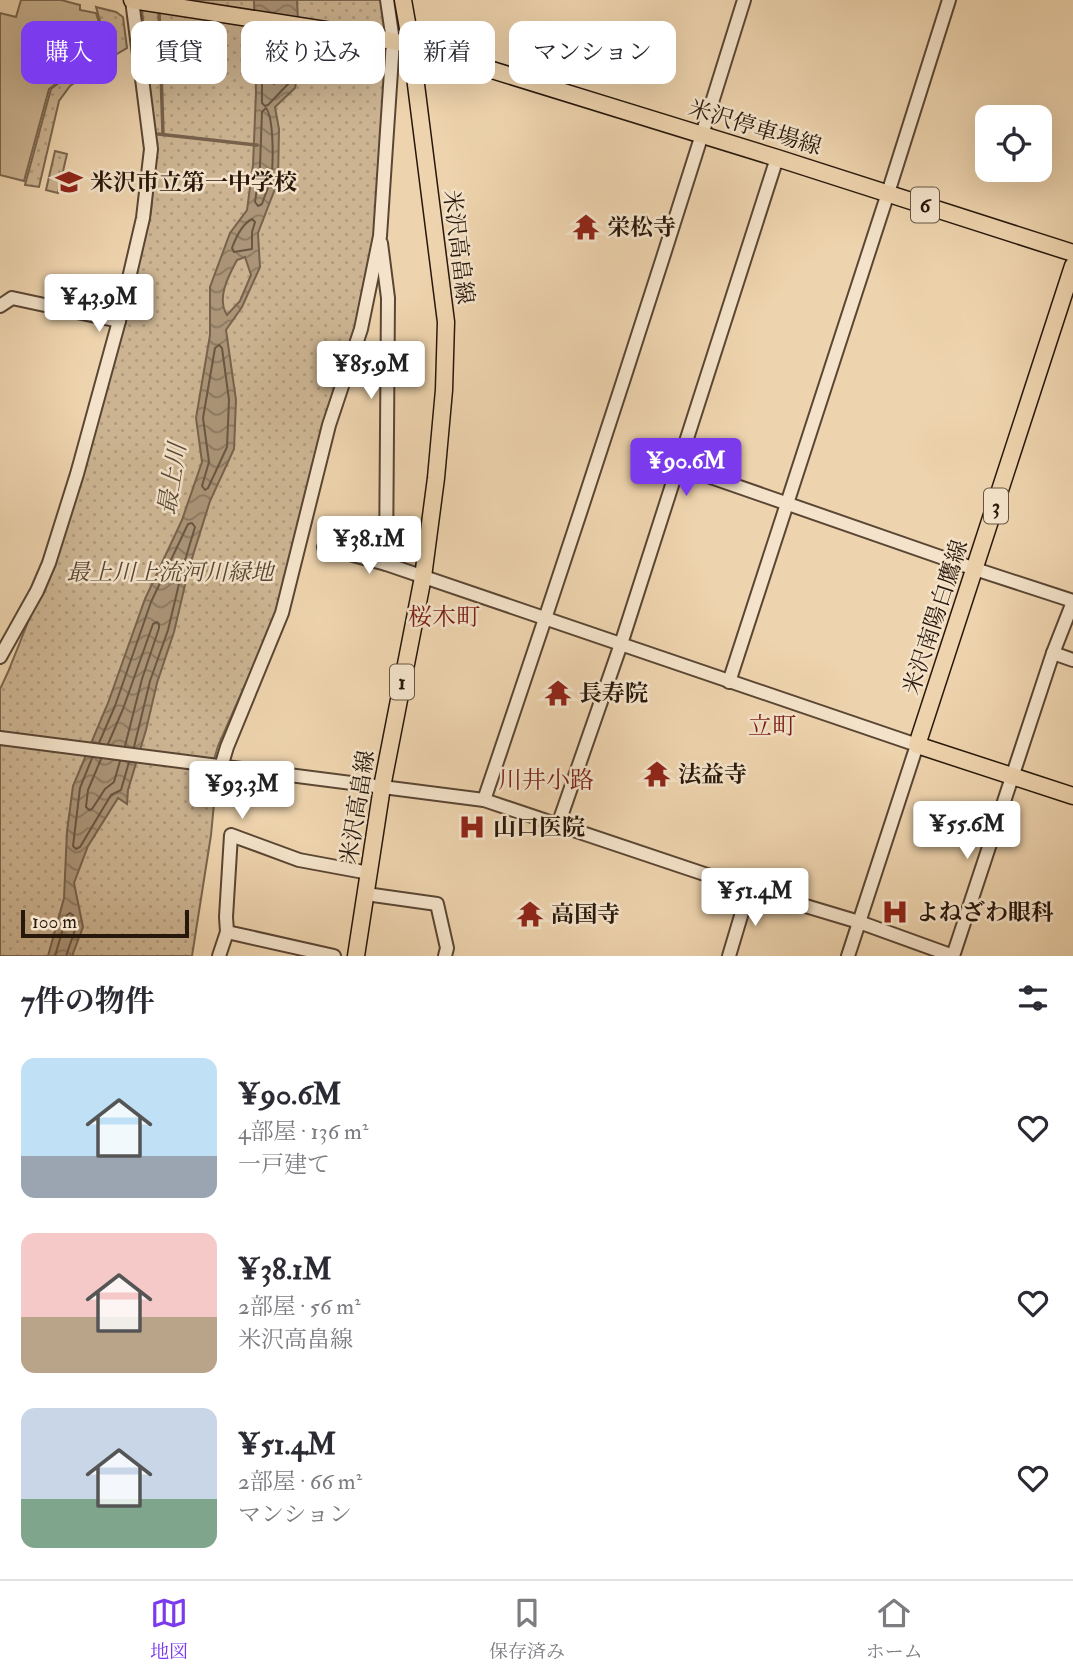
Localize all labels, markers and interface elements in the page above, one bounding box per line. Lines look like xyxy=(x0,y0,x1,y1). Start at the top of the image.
chip: 購入 xyxy=(21,21,117,84)
chip: 賃貸 xyxy=(131,21,227,84)
chip: 絞り込み xyxy=(241,21,385,84)
chip: 新着 xyxy=(399,21,495,84)
chip: マンション xyxy=(509,21,676,84)
street label: 米沢停車場線 xyxy=(685,93,825,162)
map controls xyxy=(975,105,1052,182)
button: locate xyxy=(975,105,1052,182)
school or university icon: 米沢市立第一中学校 xyxy=(54,167,84,197)
place label: 米沢市立第一中学校 xyxy=(90,168,297,197)
street label: 米沢高畠線 xyxy=(437,188,480,306)
road number: 6 xyxy=(911,188,939,222)
temple icon: 栄松寺 xyxy=(571,212,601,242)
place label: 栄松寺 xyxy=(607,213,676,242)
pin: ¥43.9M xyxy=(42,274,156,334)
text: ¥43.9M xyxy=(60,282,138,311)
pin: ¥85.9M xyxy=(314,342,428,401)
text: ¥85.9M xyxy=(333,349,409,378)
water label: 最上川 xyxy=(152,438,194,517)
pin: ¥90.6M xyxy=(629,438,743,498)
text: ¥90.6M xyxy=(646,446,726,475)
road number: 3 xyxy=(984,489,1008,524)
pin: ¥38.1M xyxy=(312,516,426,576)
text: ¥38.1M xyxy=(333,524,405,553)
street label: 米沢南陽白鷹線 xyxy=(897,536,974,698)
park label: 最上川上流河川緑地 xyxy=(67,558,277,587)
district label: 桜木町 xyxy=(408,602,480,633)
road number: 1 xyxy=(390,664,414,700)
temple icon: 長寿院 xyxy=(543,678,573,708)
place label: 長寿院 xyxy=(579,679,648,708)
district label: 立町 xyxy=(748,711,796,742)
street label: 米沢高畠線 xyxy=(334,748,381,866)
temple icon: 法益寺 xyxy=(642,759,672,789)
place label: 法益寺 xyxy=(678,760,747,789)
pin: ¥93.3M xyxy=(185,762,299,821)
district label: 川井小路 xyxy=(498,765,594,796)
text: ¥93.3M xyxy=(205,769,279,798)
pin: ¥55.6M xyxy=(910,802,1024,861)
text: ¥55.6M xyxy=(929,809,1005,838)
hospital icon: 山口医院 xyxy=(457,812,487,842)
place label: 山口医院 xyxy=(493,813,585,842)
pin: ¥51.4M xyxy=(698,869,812,928)
text: ¥51.4M xyxy=(717,876,793,905)
hospital icon: よねざわ眼科 xyxy=(880,897,910,927)
place label: よねざわ眼科 xyxy=(916,898,1054,927)
temple icon: 高国寺 xyxy=(515,899,545,929)
place label: 高国寺 xyxy=(551,900,620,929)
scale bar xyxy=(21,907,189,939)
text: 100 m xyxy=(32,910,77,934)
icon: filters xyxy=(1014,979,1052,1017)
text: 7件の物件 xyxy=(21,983,155,1020)
text: ¥90.6M xyxy=(238,1076,341,1113)
icon: home xyxy=(77,1086,161,1170)
icon: heart xyxy=(1014,1109,1052,1147)
text: 4部屋 · 136 m² xyxy=(238,1117,368,1146)
text: 一戸建て xyxy=(238,1150,330,1179)
text: ¥38.1M xyxy=(238,1251,332,1288)
icon: home xyxy=(77,1261,161,1345)
icon: heart xyxy=(1014,1284,1052,1322)
text: 2部屋 · 56 m² xyxy=(238,1292,361,1321)
text: 米沢高畠線 xyxy=(238,1325,353,1354)
text: ¥51.4M xyxy=(238,1426,336,1463)
icon: home xyxy=(77,1436,161,1520)
icon: heart xyxy=(1014,1459,1052,1497)
text: 2部屋 · 66 m² xyxy=(238,1467,362,1496)
text: マンション xyxy=(238,1500,352,1529)
tab: 地図 xyxy=(150,1594,188,1664)
tab: 保存済み xyxy=(489,1594,565,1664)
tab: ホーム xyxy=(866,1594,923,1664)

